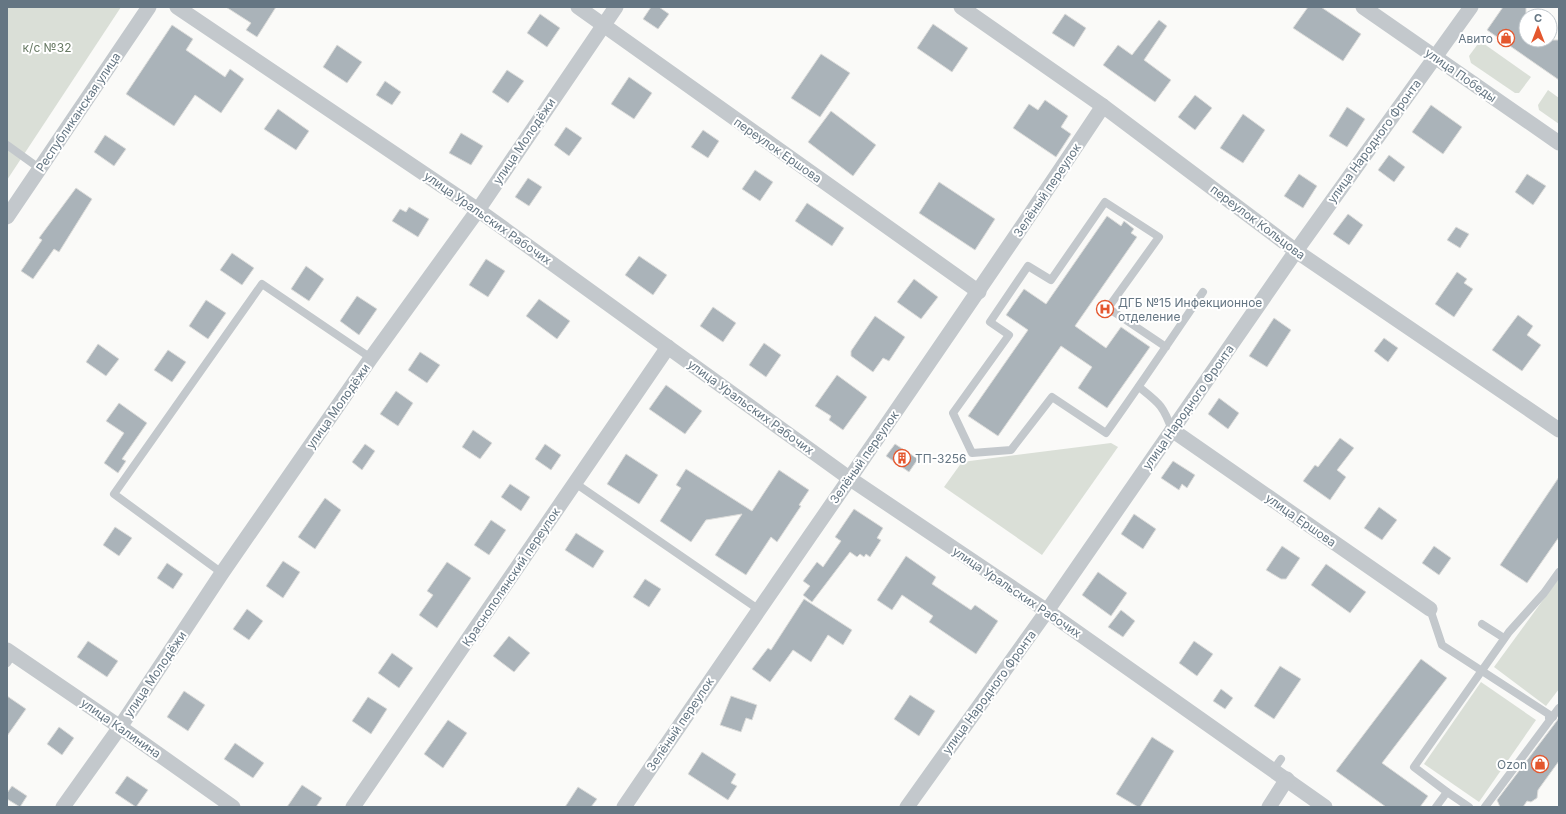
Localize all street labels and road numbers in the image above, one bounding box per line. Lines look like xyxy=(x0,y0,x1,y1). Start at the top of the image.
street label: улица Победы xyxy=(1422,45,1500,105)
street label: Республиканская улица xyxy=(32,49,124,175)
street label: улица Народного Фронта xyxy=(1324,76,1424,206)
street label: улица Молодёжи xyxy=(490,95,558,187)
street label: переулок Ершова xyxy=(731,114,825,186)
street label: Зелёный переулок xyxy=(1010,140,1084,240)
street label: улица Уральских Рабочих xyxy=(421,168,555,268)
street label: переулок Кольцова xyxy=(1208,182,1308,262)
street label: улица Народного Фронта xyxy=(1139,342,1237,472)
street label: улица Уральских Рабочих xyxy=(685,356,817,458)
street label: улица Молодёжи xyxy=(303,360,373,452)
street label: Зелёный переулок xyxy=(826,407,902,506)
street label: улица Ершова xyxy=(1263,490,1339,550)
street label: Краснополянский переулок xyxy=(459,504,563,649)
street label: улица Уральских Рабочих xyxy=(950,543,1085,641)
street label: улица Народного Фронта xyxy=(939,627,1039,757)
street label: улица Молодёжи xyxy=(121,628,189,720)
street label: Зелёный переулок xyxy=(643,674,717,774)
street label: улица Калинина xyxy=(78,695,164,761)

